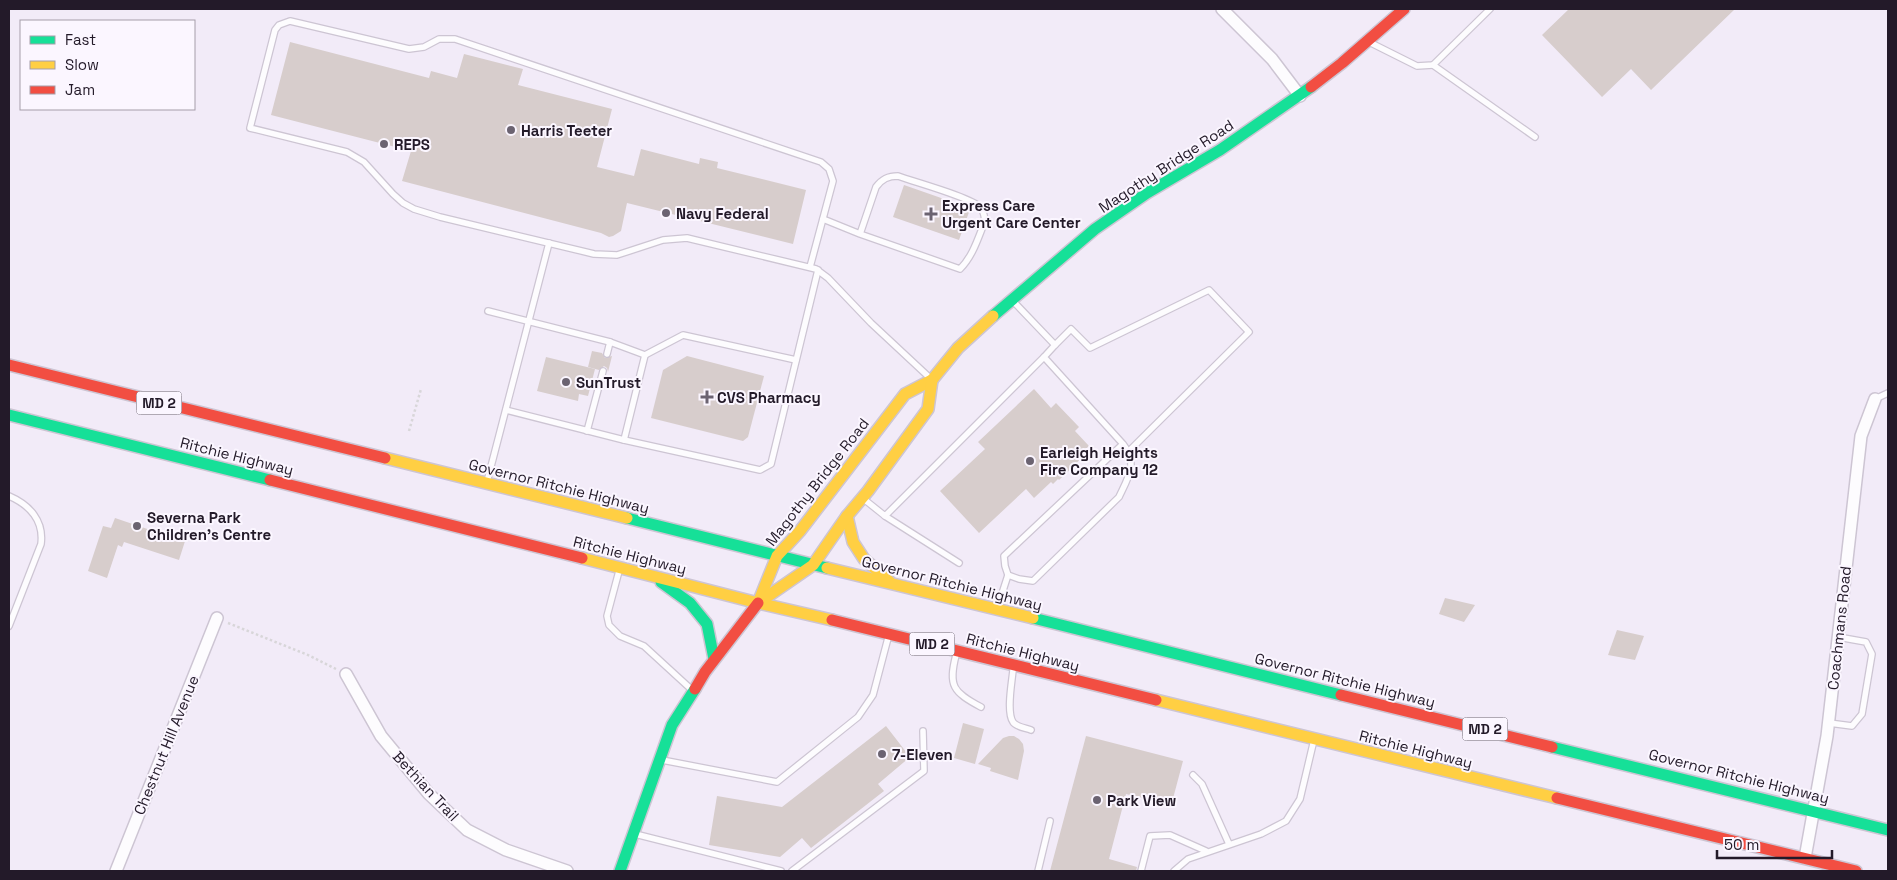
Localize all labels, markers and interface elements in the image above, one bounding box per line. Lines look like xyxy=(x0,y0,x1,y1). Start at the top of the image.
legend xyxy=(20,20,195,110)
text: Fast xyxy=(65,30,96,49)
text: Slow xyxy=(65,55,99,74)
text: Jam xyxy=(65,80,95,99)
street label: Magothy Bridge Road xyxy=(1095,115,1237,217)
place label: Harris Teeter xyxy=(521,121,612,140)
marker: Harris Teeter xyxy=(505,124,517,136)
place label: REPS xyxy=(394,135,430,154)
marker: REPS xyxy=(378,138,390,150)
place label: Express Care Urgent Care Center xyxy=(942,196,1081,232)
place label: Navy Federal xyxy=(676,204,769,223)
marker: Navy Federal xyxy=(660,207,672,219)
marker: Express Care Urgent Care Center xyxy=(924,207,938,221)
place label: SunTrust xyxy=(576,373,641,392)
marker: SunTrust xyxy=(560,376,572,388)
place label: CVS Pharmacy xyxy=(717,388,821,407)
marker: CVS Pharmacy xyxy=(701,391,713,403)
road number: MD 2 xyxy=(136,392,182,414)
street label: Magothy Bridge Road xyxy=(761,414,873,550)
street label: Ritchie Highway xyxy=(178,433,296,479)
place label: Earleigh Heights Fire Company 12 xyxy=(1040,443,1158,479)
street label: Governor Ritchie Highway xyxy=(467,454,651,518)
marker: Earleigh Heights Fire Company 12 xyxy=(1024,455,1036,467)
place label: Severna Park Children's Centre xyxy=(147,508,272,544)
marker: Severna Park Children's Centre xyxy=(131,520,143,532)
street label: Ritchie Highway xyxy=(571,532,689,578)
street label: Governor Ritchie Highway xyxy=(860,551,1044,615)
street label: Coachmans Road xyxy=(1823,565,1855,691)
street label: Ritchie Highway xyxy=(964,629,1082,675)
road number: MD 2 xyxy=(910,633,954,656)
street label: Governor Ritchie Highway xyxy=(1253,648,1437,712)
street label: Chestnut Hill Avenue xyxy=(129,672,203,818)
road number: MD 2 xyxy=(1462,718,1508,741)
street label: Ritchie Highway xyxy=(1357,726,1475,772)
street label: Governor Ritchie Highway xyxy=(1647,744,1831,808)
place label: 7-Eleven xyxy=(892,745,953,764)
street label: Bethian Trail xyxy=(389,747,463,825)
marker: 7-Eleven xyxy=(876,748,888,760)
place label: Park View xyxy=(1107,791,1176,810)
marker: Park View xyxy=(1091,794,1103,806)
scale bar xyxy=(1717,828,1832,860)
text: 50 m xyxy=(1724,835,1759,854)

